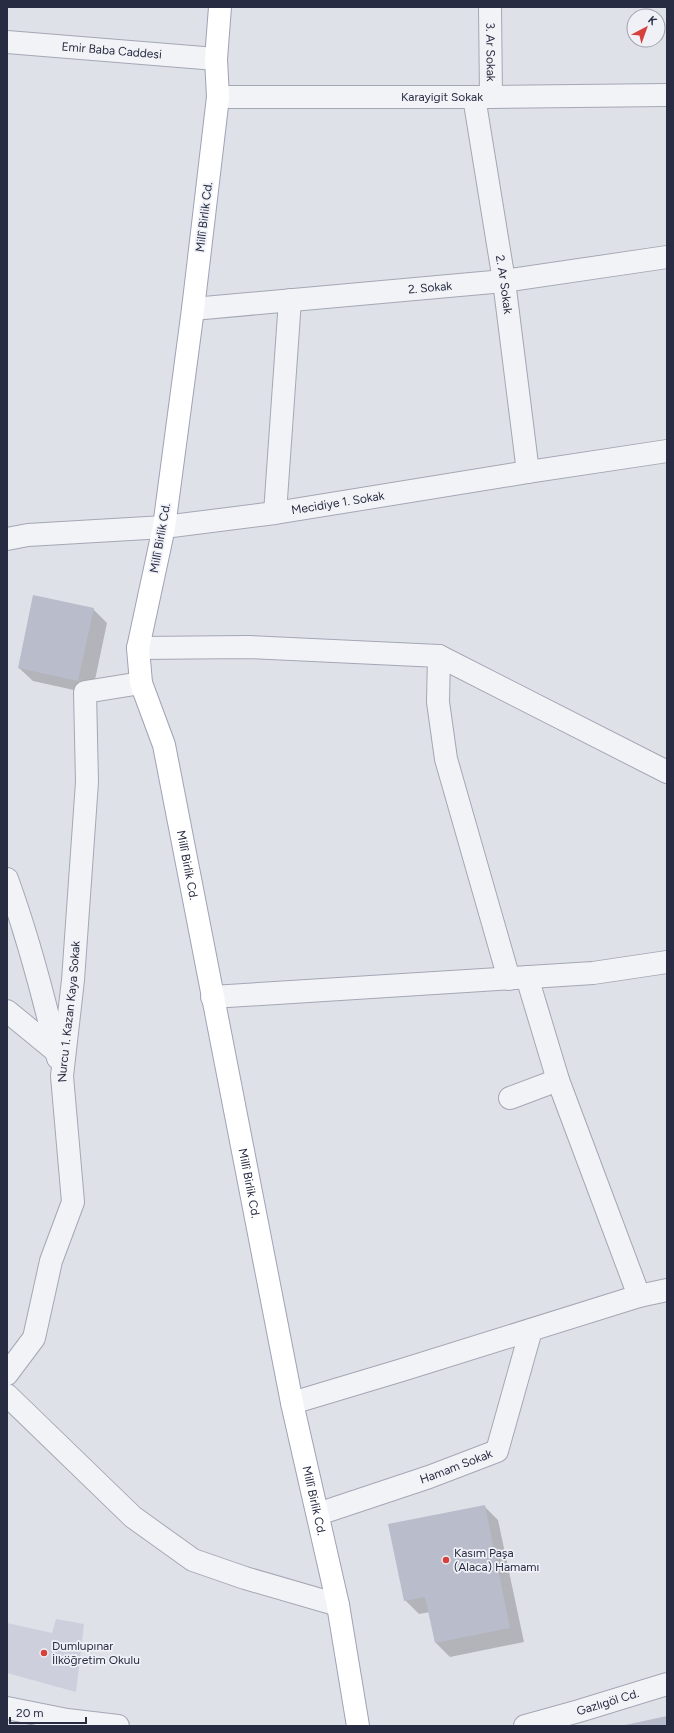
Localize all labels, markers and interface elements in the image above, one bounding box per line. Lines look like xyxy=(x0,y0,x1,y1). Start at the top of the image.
north arrow xyxy=(626,8,666,48)
text: K xyxy=(645,14,660,29)
street label: 3. Ar Sokak xyxy=(483,22,498,82)
street label: Emir Baba Caddesi xyxy=(61,39,162,62)
street label: Karayigit Sokak xyxy=(401,90,483,104)
street label: Millî Birlik Cd. xyxy=(193,181,215,253)
street label: 2. Ar Sokak xyxy=(493,254,515,315)
street label: 2. Sokak xyxy=(407,279,453,297)
street label: Mecidiye 1. Sokak xyxy=(290,488,385,517)
street label: Millî Birlik Cd. xyxy=(147,502,173,574)
street label: Millî Birlik Cd. xyxy=(174,829,201,901)
street label: Nurcu 1. Kazan Kaya Sokak xyxy=(55,940,83,1083)
street label: Millî Birlik Cd. xyxy=(236,1147,263,1219)
street label: Hamam Sokak xyxy=(418,1446,495,1487)
street label: Millî Birlik Cd. xyxy=(300,1465,329,1537)
place label: Kasım Paşa (Alaca) Hamamı xyxy=(454,1546,539,1574)
marker: Kasım Paşa (Alaca) Hamamı xyxy=(441,1555,451,1565)
place label: Dumlupınar İlköğretim Okulu xyxy=(52,1639,140,1667)
marker: Dumlupınar İlköğretim Okulu xyxy=(39,1648,49,1658)
street label: Gazlıgöl Cd. xyxy=(575,1686,640,1718)
scale bar xyxy=(10,1699,86,1725)
text: 20 m xyxy=(16,1706,44,1720)

